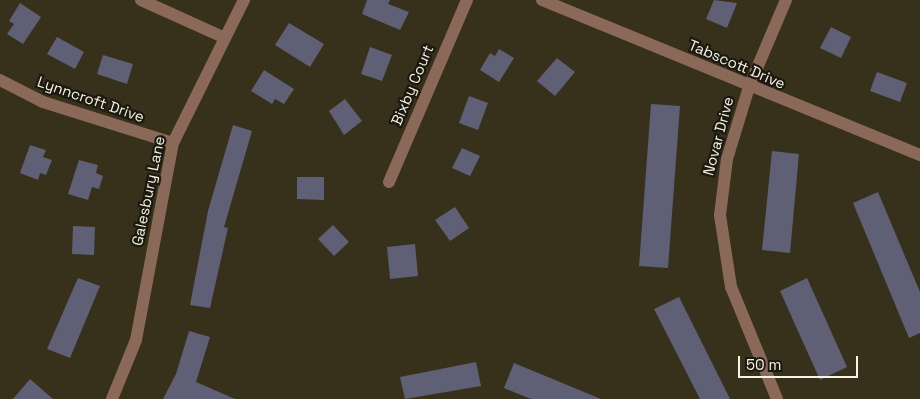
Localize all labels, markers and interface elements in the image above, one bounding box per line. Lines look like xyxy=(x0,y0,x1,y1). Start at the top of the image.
street label: Tabscott Drive xyxy=(686,36,788,92)
street label: Bixby Court xyxy=(387,42,437,128)
street label: Lynncroft Drive xyxy=(35,72,147,126)
street label: Novar Drive xyxy=(699,95,737,177)
street label: Galesbury Lane xyxy=(128,135,168,247)
scale bar xyxy=(740,346,860,378)
text: 50 m xyxy=(746,355,781,374)

